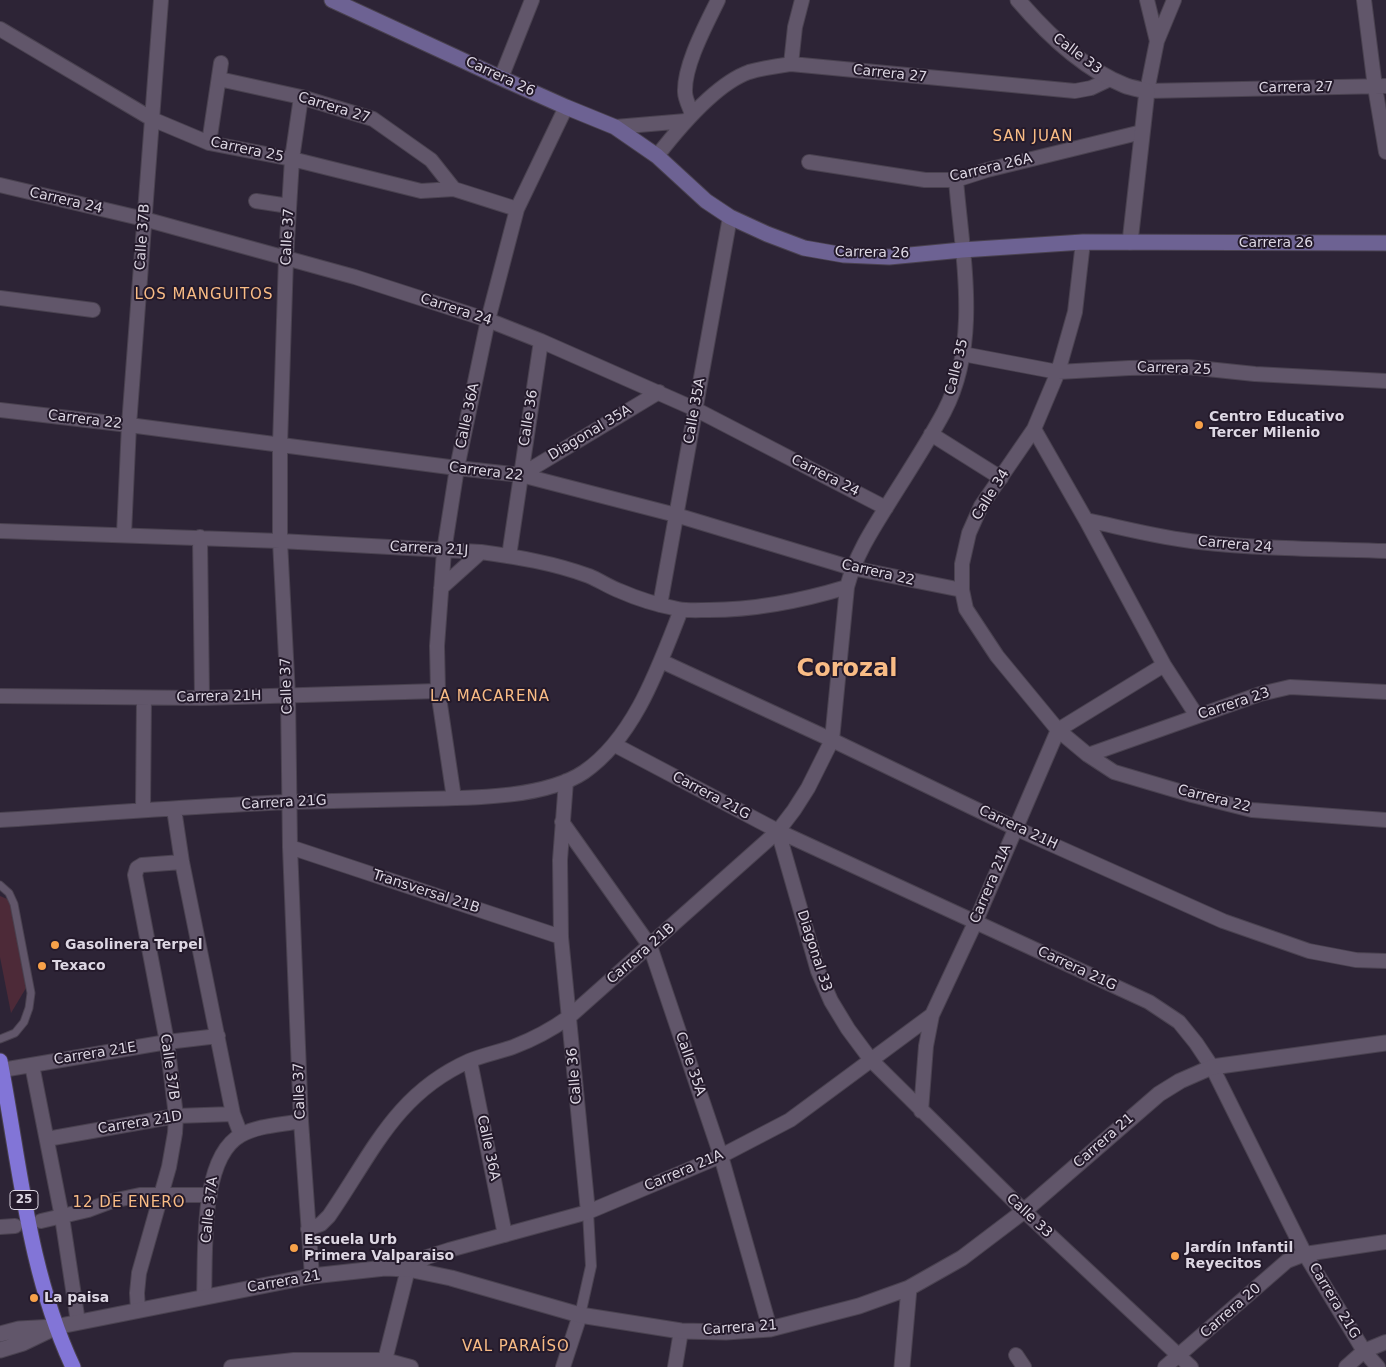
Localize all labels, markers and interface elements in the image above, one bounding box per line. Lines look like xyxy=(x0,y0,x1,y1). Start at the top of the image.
street label: Calle 33 xyxy=(1049,30,1105,78)
street label: Carrera 26 xyxy=(463,54,537,100)
street label: Carrera 27 xyxy=(852,62,928,86)
street label: Carrera 27 xyxy=(1259,79,1333,97)
street label: Carrera 27 xyxy=(296,89,372,127)
district label: SAN JUAN xyxy=(992,128,1074,146)
street label: Carrera 25 xyxy=(209,134,285,166)
street label: Carrera 26A xyxy=(948,150,1034,186)
street label: Carrera 24 xyxy=(28,184,104,218)
street label: Calle 37B xyxy=(132,203,154,271)
street label: Calle 37 xyxy=(278,208,298,266)
street label: Carrera 26 xyxy=(1239,235,1313,251)
street label: Carrera 26 xyxy=(835,244,909,262)
district label: LOS MANGUITOS xyxy=(133,286,275,304)
street label: Carrera 24 xyxy=(418,290,494,330)
street label: Calle 35 xyxy=(942,337,972,397)
street label: Carrera 25 xyxy=(1136,359,1212,379)
street label: Calle 35A xyxy=(681,377,709,445)
street label: Calle 36A xyxy=(453,382,483,450)
street label: Calle 36 xyxy=(516,389,542,447)
street label: Diagonal 35A xyxy=(545,402,635,464)
street label: Carrera 22 xyxy=(47,407,123,433)
place label: Centro Educativo Tercer Milenio xyxy=(1209,409,1344,442)
marker: Centro Educativo Tercer Milenio xyxy=(1193,419,1205,431)
street label: Carrera 24 xyxy=(788,452,862,500)
street label: Carrera 22 xyxy=(448,459,524,485)
street label: Calle 34 xyxy=(969,466,1013,524)
street label: Carrera 24 xyxy=(1197,533,1273,557)
street label: Carrera 21J xyxy=(389,539,469,559)
street label: Carrera 22 xyxy=(840,556,916,590)
district label: Corozal xyxy=(797,656,897,684)
street label: Calle 37 xyxy=(278,657,296,715)
street label: Carrera 23 xyxy=(1196,684,1272,724)
street label: Carrera 21H xyxy=(176,688,262,706)
district label: LA MACARENA xyxy=(429,688,551,706)
street label: Carrera 21G xyxy=(669,769,753,823)
street label: Carrera 22 xyxy=(1176,782,1252,816)
street label: Carrera 21G xyxy=(241,792,327,814)
street label: Carrera 21H xyxy=(976,802,1060,854)
street label: Carrera 21A xyxy=(967,842,1015,926)
street label: Transversal 21B xyxy=(370,867,482,917)
street label: Diagonal 33 xyxy=(793,908,835,994)
street label: Carrera 21B xyxy=(604,920,678,988)
place label: Gasolinera Terpel xyxy=(65,937,203,953)
marker: Gasolinera Terpel xyxy=(49,939,61,951)
street label: Carrera 21G xyxy=(1035,943,1119,995)
place label: Texaco xyxy=(52,958,106,974)
marker: Texaco xyxy=(36,960,48,972)
street label: Calle 35A xyxy=(671,1030,709,1098)
street label: Calle 37B xyxy=(156,1033,182,1101)
street label: Carrera 21E xyxy=(53,1039,137,1069)
street label: Calle 36 xyxy=(564,1047,586,1105)
street label: Calle 37 xyxy=(291,1062,309,1120)
street label: Carrera 21D xyxy=(97,1108,183,1138)
street label: Carrera 21 xyxy=(1070,1110,1138,1172)
street label: Calle 36A xyxy=(473,1114,503,1182)
street label: Carrera 21A xyxy=(642,1147,726,1195)
street label: Calle 37A xyxy=(198,1176,222,1244)
road number: 25 xyxy=(10,1190,38,1210)
street label: Calle 33 xyxy=(1002,1190,1056,1242)
district label: 12 DE ENERO xyxy=(71,1194,187,1212)
place label: Escuela Urb Primera Valparaiso xyxy=(304,1232,454,1264)
place label: Jardín Infantil Reyecitos xyxy=(1185,1240,1293,1272)
marker: Escuela Urb Primera Valparaiso xyxy=(288,1242,300,1254)
marker: Jardín Infantil Reyecitos xyxy=(1169,1250,1181,1262)
street label: Carrera 21G xyxy=(1305,1260,1363,1342)
street label: Carrera 21 xyxy=(246,1267,322,1297)
street label: Carrera 20 xyxy=(1197,1280,1265,1342)
place label: La paisa xyxy=(44,1290,109,1306)
marker: La paisa xyxy=(28,1292,40,1304)
street label: Carrera 21 xyxy=(702,1317,778,1339)
district label: VAL PARAÍSO xyxy=(461,1338,571,1356)

